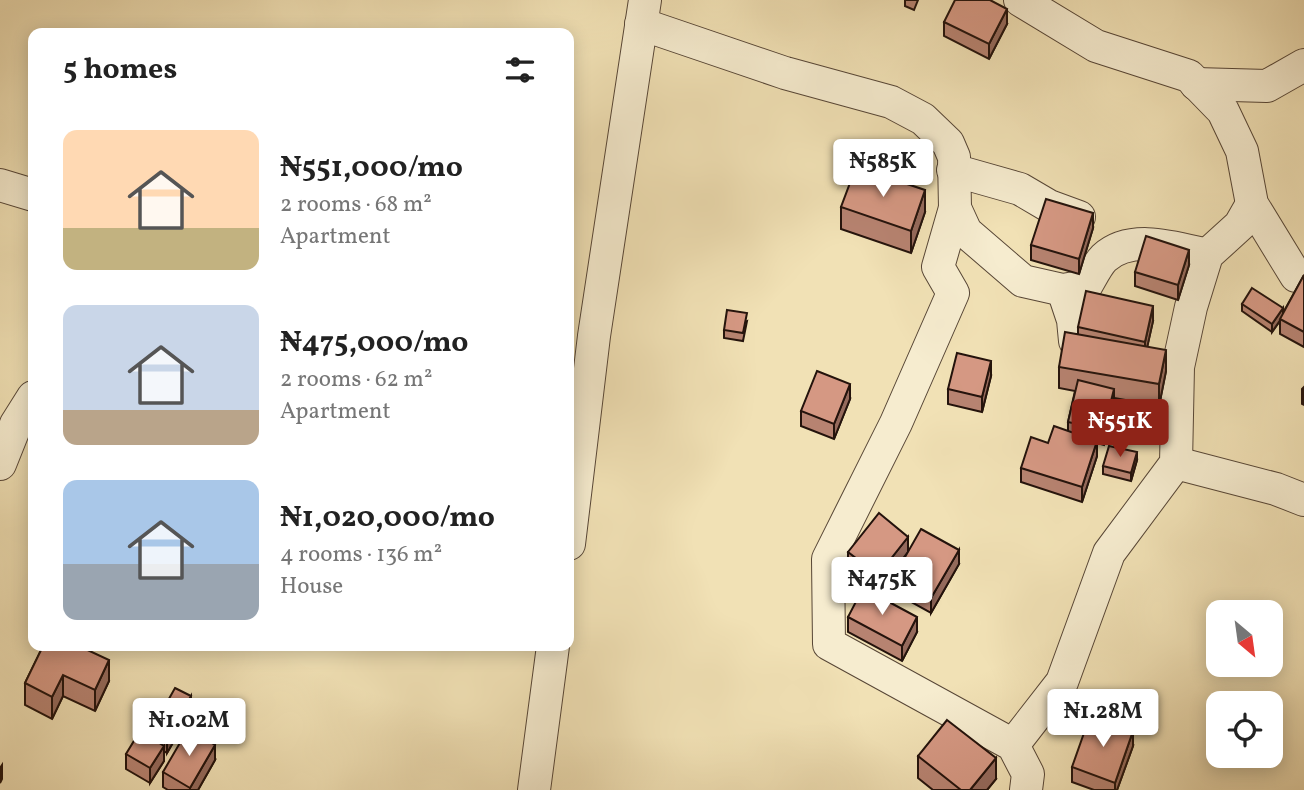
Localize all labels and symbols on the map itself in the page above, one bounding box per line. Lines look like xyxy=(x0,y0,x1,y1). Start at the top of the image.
pin: ₦585K xyxy=(834,140,932,199)
pin: ₦551K xyxy=(1071,400,1169,459)
pin: ₦475K xyxy=(833,558,931,617)
north arrow xyxy=(1206,600,1283,677)
pin: ₦1.28M xyxy=(1046,690,1160,749)
pin: ₦1.02M xyxy=(132,698,246,758)

